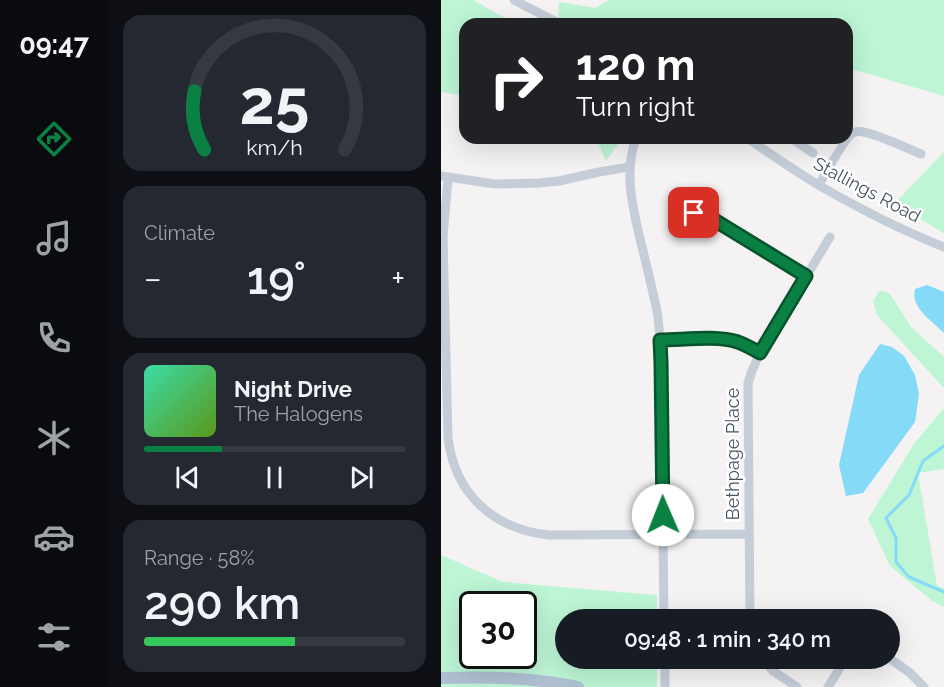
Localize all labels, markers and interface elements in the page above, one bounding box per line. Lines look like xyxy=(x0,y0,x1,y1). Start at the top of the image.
text: 09:47 xyxy=(19,29,89,60)
text: 120 m xyxy=(576,41,695,90)
icon: right xyxy=(477,42,555,120)
text: 25 xyxy=(240,65,309,139)
text: Turn right xyxy=(576,91,695,122)
icon: directions xyxy=(33,118,75,160)
text: km/h xyxy=(246,135,303,160)
street label: Stallings Road xyxy=(810,152,924,227)
pin xyxy=(668,187,719,238)
icon: arrive xyxy=(677,196,710,229)
icon: music xyxy=(33,217,75,259)
text: Climate xyxy=(144,221,215,245)
text: 19° xyxy=(247,252,306,305)
text: − xyxy=(144,259,162,298)
text: + xyxy=(391,259,405,298)
icon: phone xyxy=(33,317,75,359)
text: Night Drive xyxy=(234,376,352,402)
street label: Bethpage Place xyxy=(722,387,743,520)
text: The Halogens xyxy=(234,402,363,426)
icon: climate xyxy=(33,417,75,459)
icon: previous xyxy=(171,461,204,494)
icon: pause xyxy=(258,461,291,494)
icon: next xyxy=(345,461,378,494)
position arrow xyxy=(631,483,695,547)
icon: car xyxy=(33,516,75,558)
text: Range · 58% xyxy=(144,546,255,570)
text: 290 km xyxy=(144,577,300,630)
speed limit sign: 30 xyxy=(459,591,537,669)
icon: filters xyxy=(33,616,75,658)
text: 09:48 · 1 min · 340 m xyxy=(624,626,831,652)

